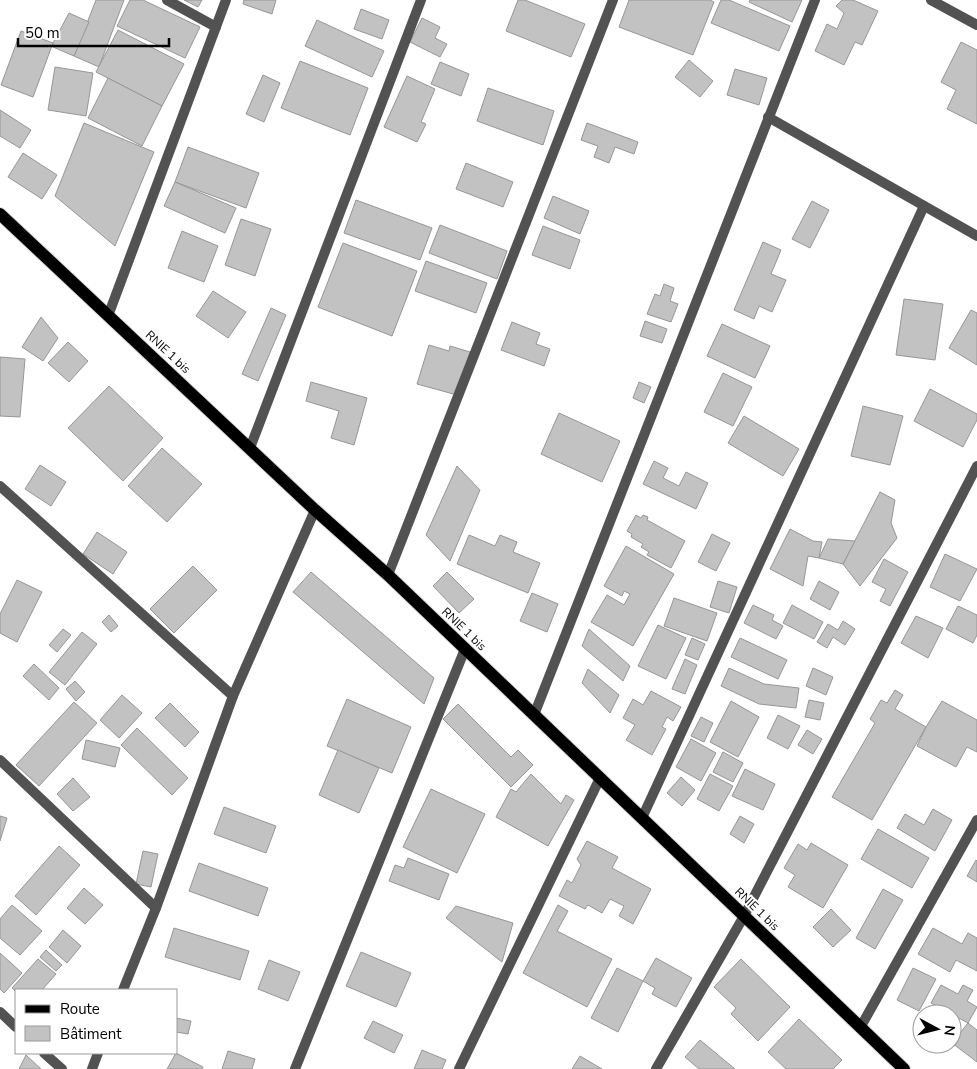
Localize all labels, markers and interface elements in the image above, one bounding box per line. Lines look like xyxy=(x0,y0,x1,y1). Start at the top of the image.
scale bar xyxy=(18,15,169,47)
text: 50 m xyxy=(25,23,60,43)
street label: RNIE 1 bis xyxy=(142,327,194,377)
street label: RNIE 1 bis xyxy=(438,604,490,654)
street label: RNIE 1 bis xyxy=(731,884,783,934)
legend xyxy=(15,989,178,1054)
text: Route xyxy=(60,999,100,1019)
north arrow xyxy=(912,1004,962,1054)
text: Bâtiment xyxy=(60,1024,122,1044)
text: N xyxy=(939,1024,959,1037)

